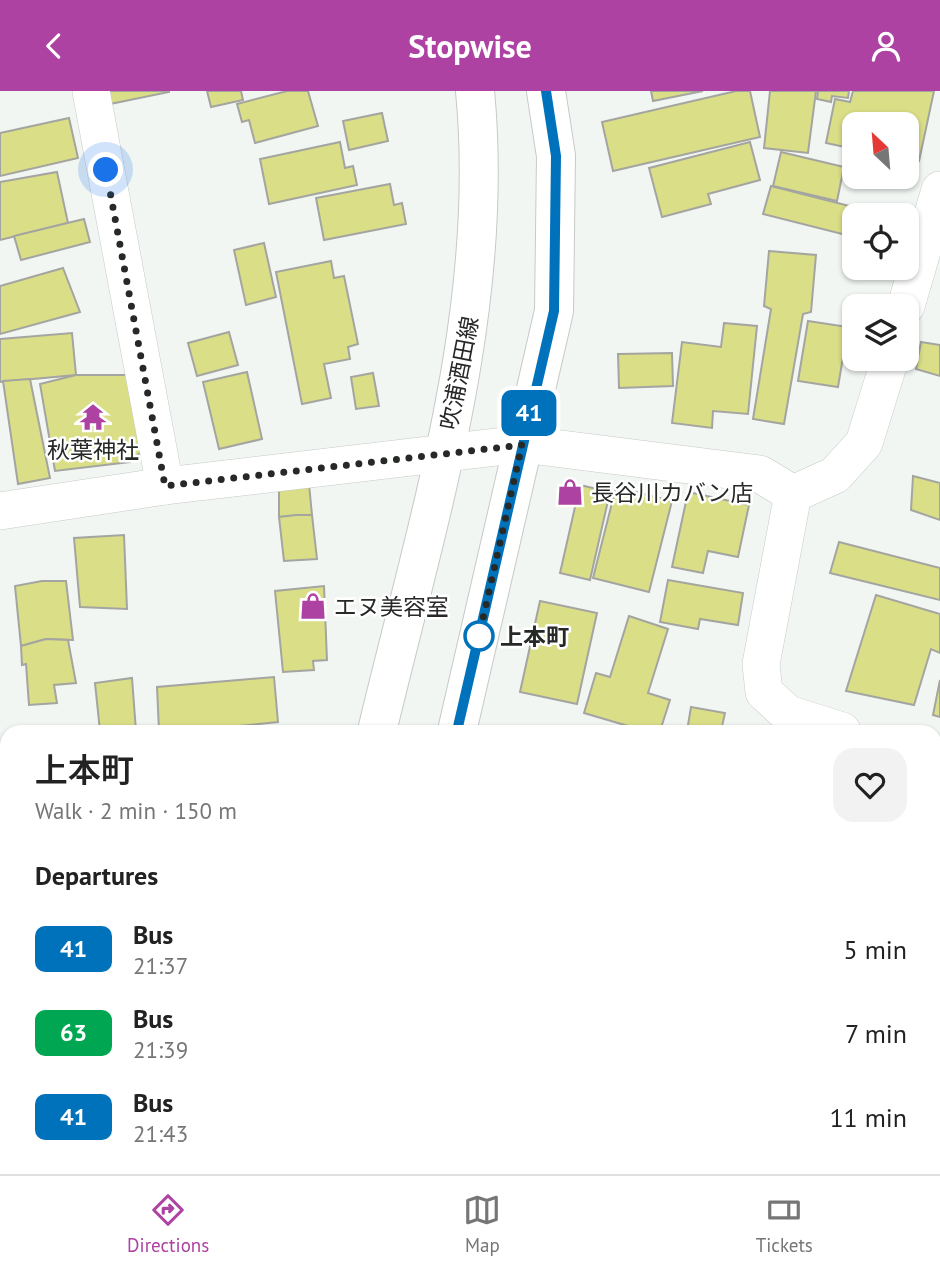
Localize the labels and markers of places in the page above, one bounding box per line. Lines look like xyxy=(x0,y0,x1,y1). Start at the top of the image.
temple icon: 秋葉神社 xyxy=(78,402,108,432)
place label: 秋葉神社 xyxy=(47,435,139,464)
shop icon: 長谷川カバン店 xyxy=(555,477,585,507)
place label: 長谷川カバン店 xyxy=(591,478,753,507)
shop icon: エヌ美容室 xyxy=(298,591,328,621)
place label: エヌ美容室 xyxy=(334,592,449,621)
marker: 上本町 xyxy=(464,621,494,651)
place label: 上本町 xyxy=(500,622,569,651)

